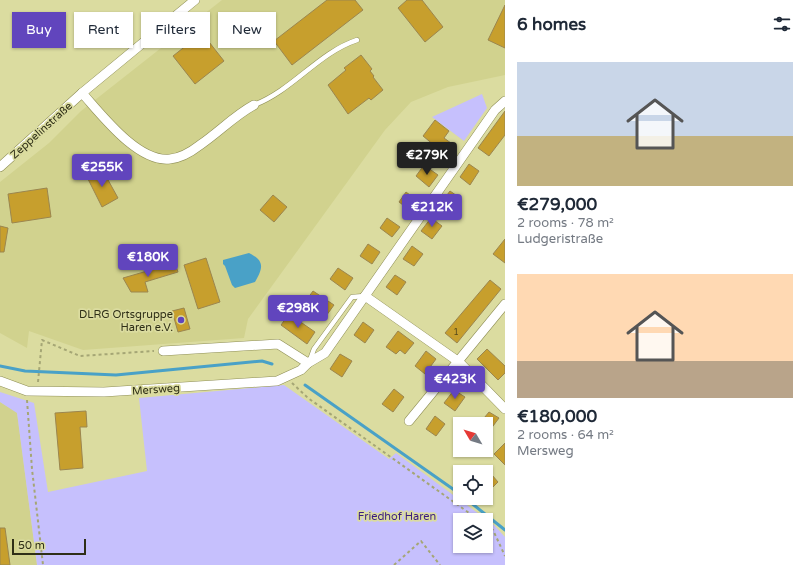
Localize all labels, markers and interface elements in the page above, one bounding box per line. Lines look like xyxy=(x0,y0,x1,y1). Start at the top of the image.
chip: Buy xyxy=(12,12,66,48)
chip: Rent xyxy=(74,12,133,48)
chip: Filters xyxy=(141,12,210,48)
chip: New xyxy=(218,12,276,48)
icon: filters xyxy=(771,13,793,35)
text: 6 homes xyxy=(517,14,586,35)
icon: home xyxy=(619,88,691,160)
street label: Zeppelinstraße xyxy=(8,99,75,161)
pin: €279K xyxy=(399,142,455,176)
text: €279K xyxy=(406,147,448,163)
pin: €255K xyxy=(74,154,130,188)
text: €255K xyxy=(81,159,123,175)
pin: €212K xyxy=(404,194,460,228)
text: €279,000 xyxy=(517,194,597,215)
text: €212K xyxy=(411,199,453,215)
text: 2 rooms · 78 m² xyxy=(517,215,614,231)
text: Ludgeristraße xyxy=(517,231,603,247)
pin: €180K xyxy=(120,244,176,278)
text: €180K xyxy=(127,249,169,265)
pin: €298K xyxy=(270,295,326,329)
text: €298K xyxy=(277,300,319,316)
icon: home xyxy=(619,300,691,372)
place label: DLRG Ortsgruppe Haren e.V. xyxy=(79,308,173,334)
marker: DLRG Ortsgruppe Haren e.V. xyxy=(176,315,186,325)
house number: 1 xyxy=(453,327,459,338)
pin: €423K xyxy=(427,366,483,400)
text: €423K xyxy=(434,371,476,387)
street label: Mersweg xyxy=(132,381,180,398)
text: €180,000 xyxy=(517,406,597,427)
north arrow xyxy=(453,417,493,457)
map controls xyxy=(453,417,493,553)
text: 2 rooms · 64 m² xyxy=(517,427,614,443)
text: Mersweg xyxy=(517,443,574,459)
button: locate xyxy=(453,465,493,505)
park label: Friedhof Haren xyxy=(358,510,436,523)
button: layers xyxy=(453,513,493,553)
scale bar xyxy=(12,537,86,556)
text: 50 m xyxy=(18,539,45,552)

